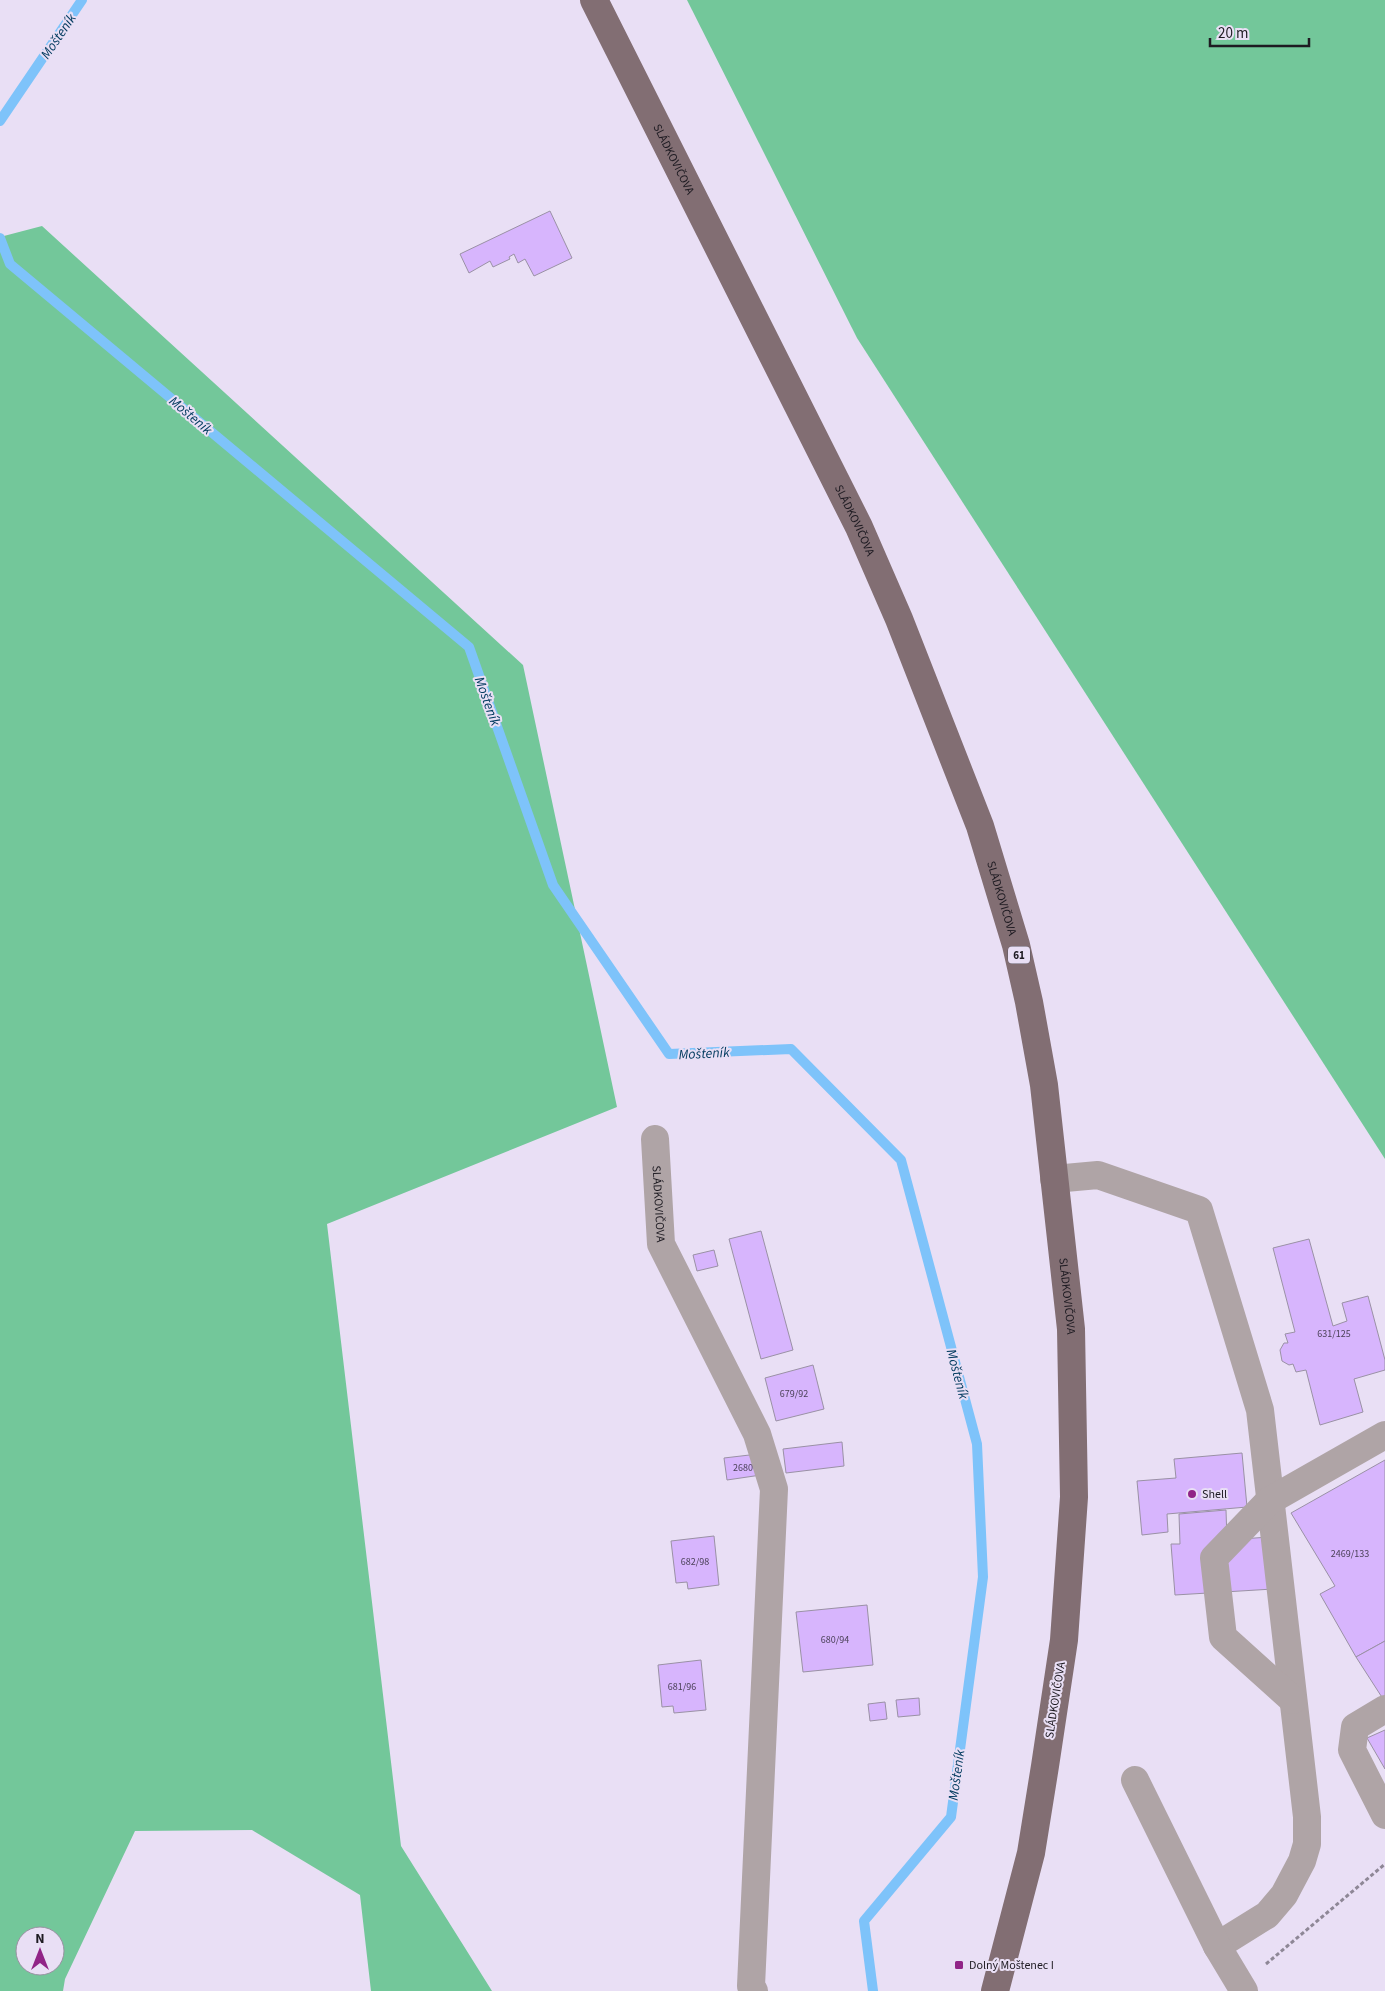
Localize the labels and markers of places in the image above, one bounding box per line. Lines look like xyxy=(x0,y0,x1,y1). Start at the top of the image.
place label: Shell xyxy=(1202,1486,1227,1503)
marker: Shell xyxy=(1186,1488,1198,1500)
place label: Dolný Moštenec I xyxy=(969,1957,1054,1974)
marker: Dolný Moštenec I xyxy=(953,1959,965,1971)

